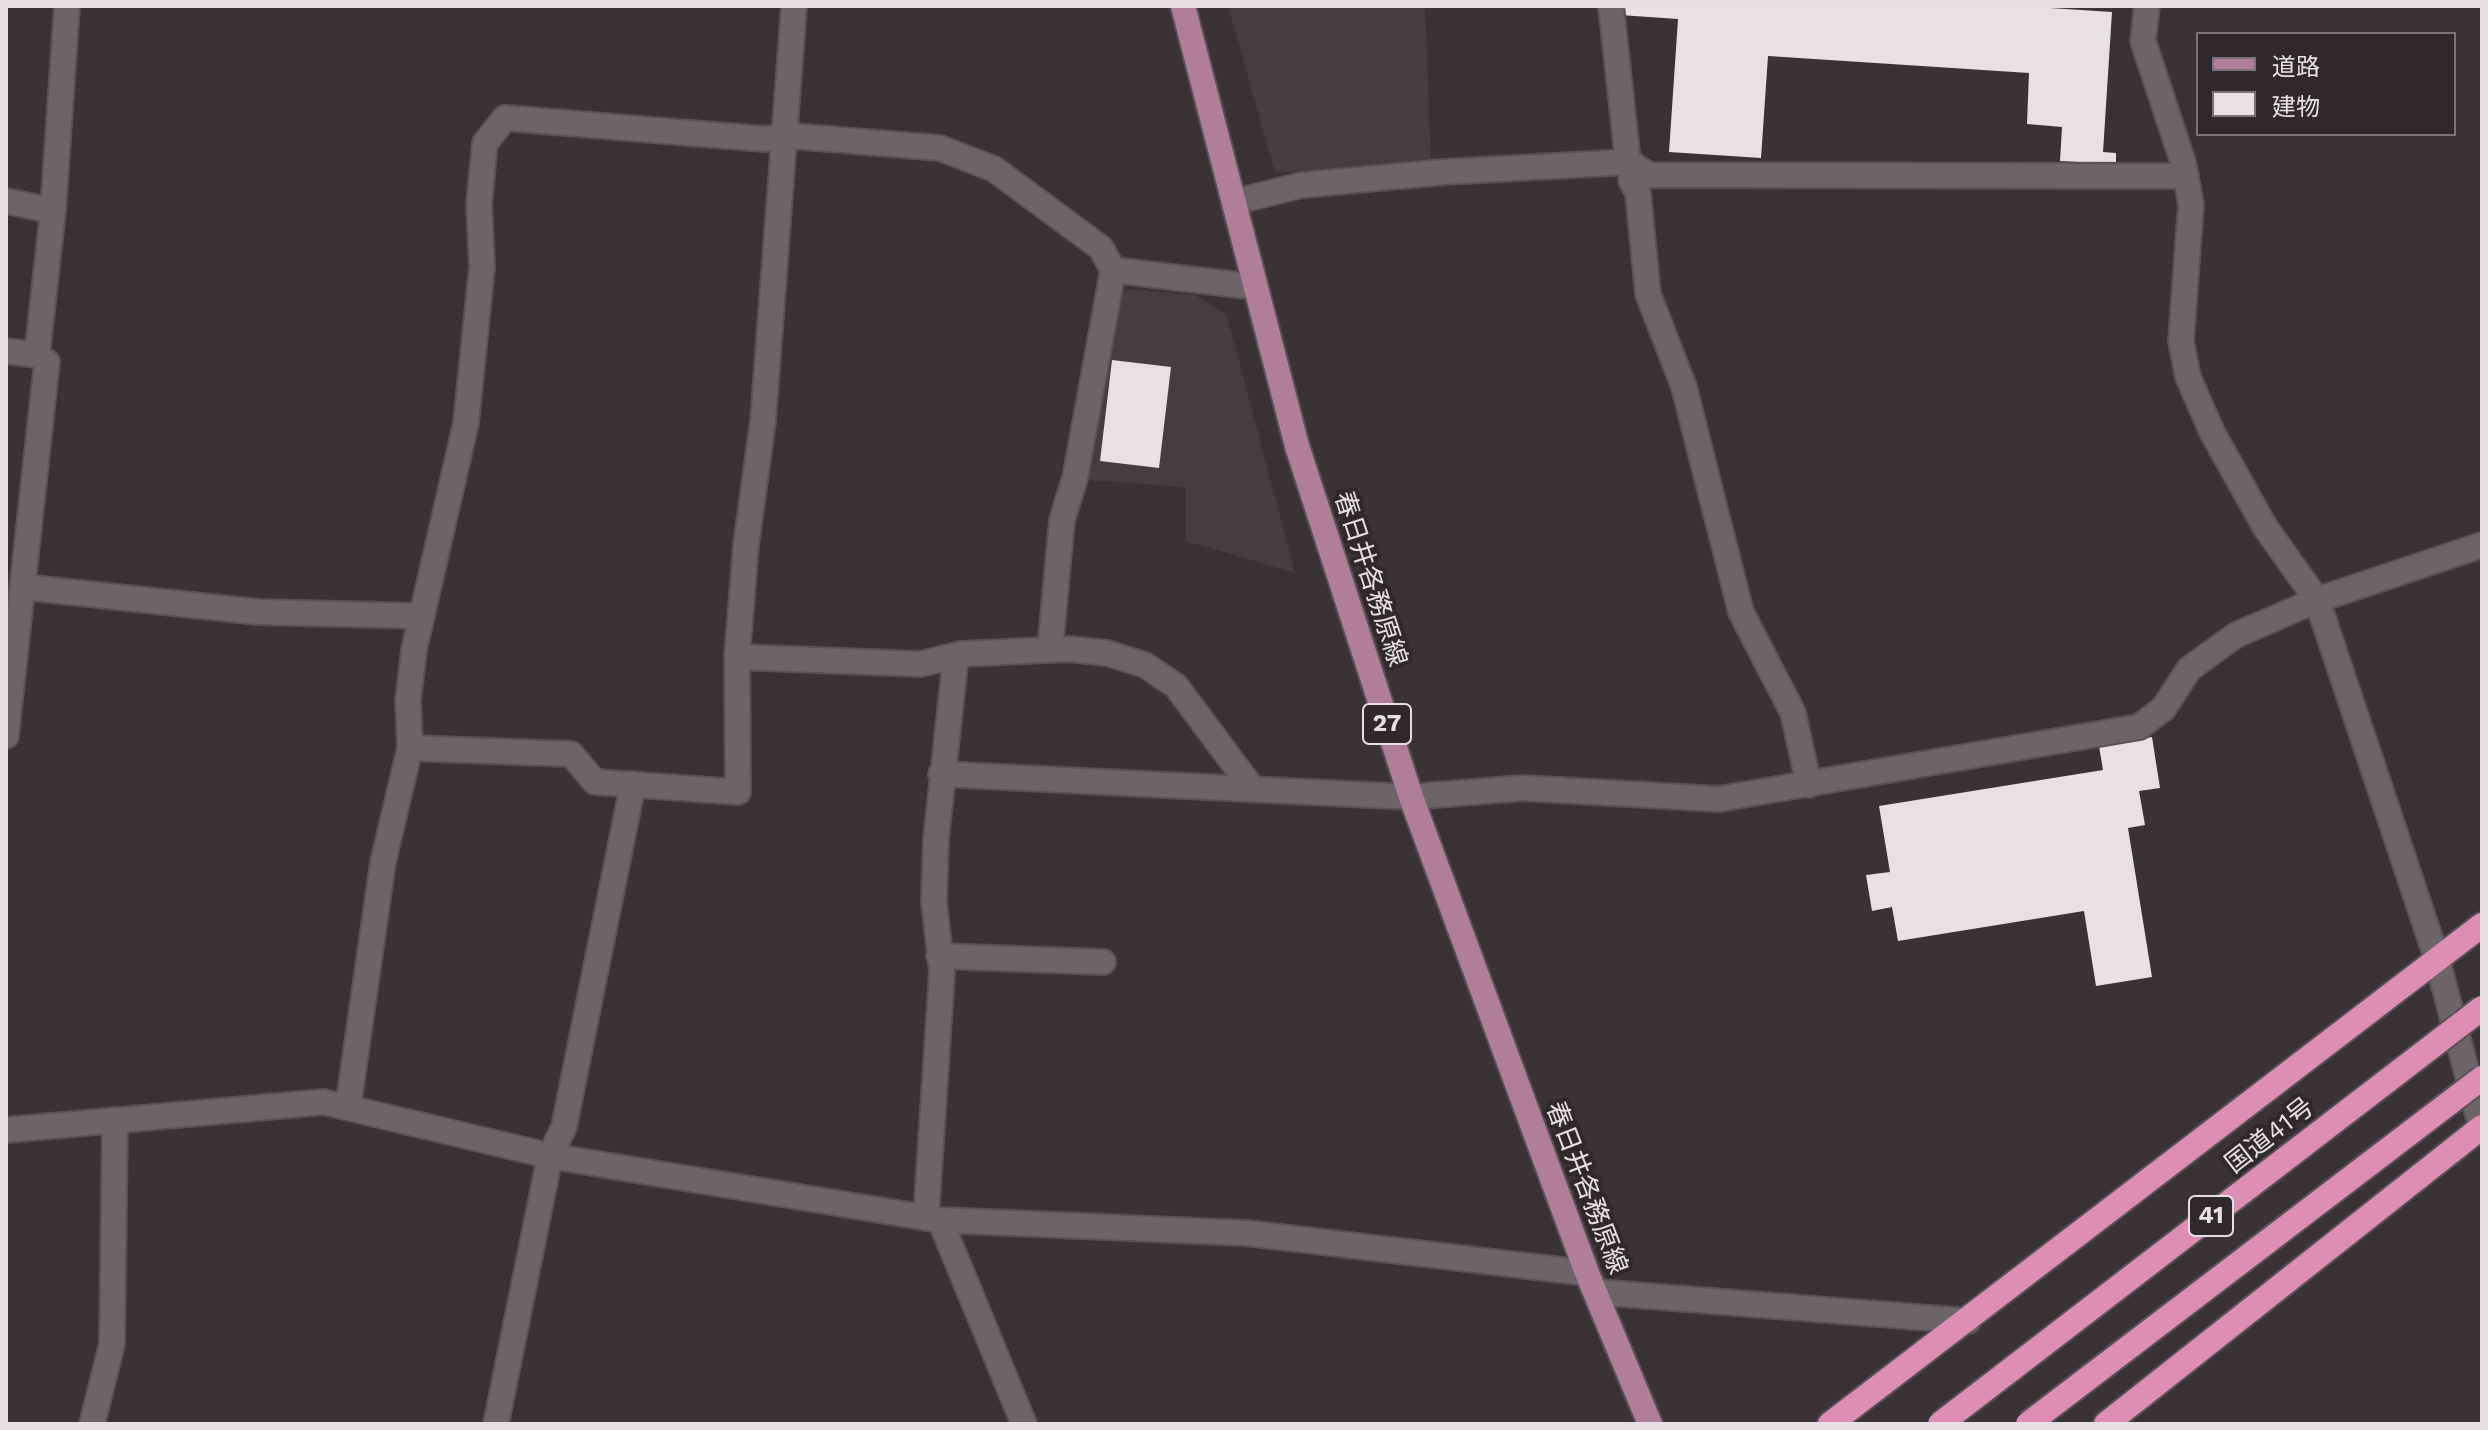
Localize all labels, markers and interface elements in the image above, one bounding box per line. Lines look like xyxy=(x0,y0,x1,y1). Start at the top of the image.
legend xyxy=(2196,32,2456,136)
text: 道路 xyxy=(2272,53,2320,81)
text: 建物 xyxy=(2272,93,2320,121)
street label: 春日井各務原線 xyxy=(1327,488,1413,670)
road number: 27 xyxy=(1363,704,1411,744)
street label: 国道41号 xyxy=(2220,1092,2320,1180)
street label: 春日井各務原線 xyxy=(1539,1097,1633,1279)
road number: 41 xyxy=(2189,1196,2233,1236)

